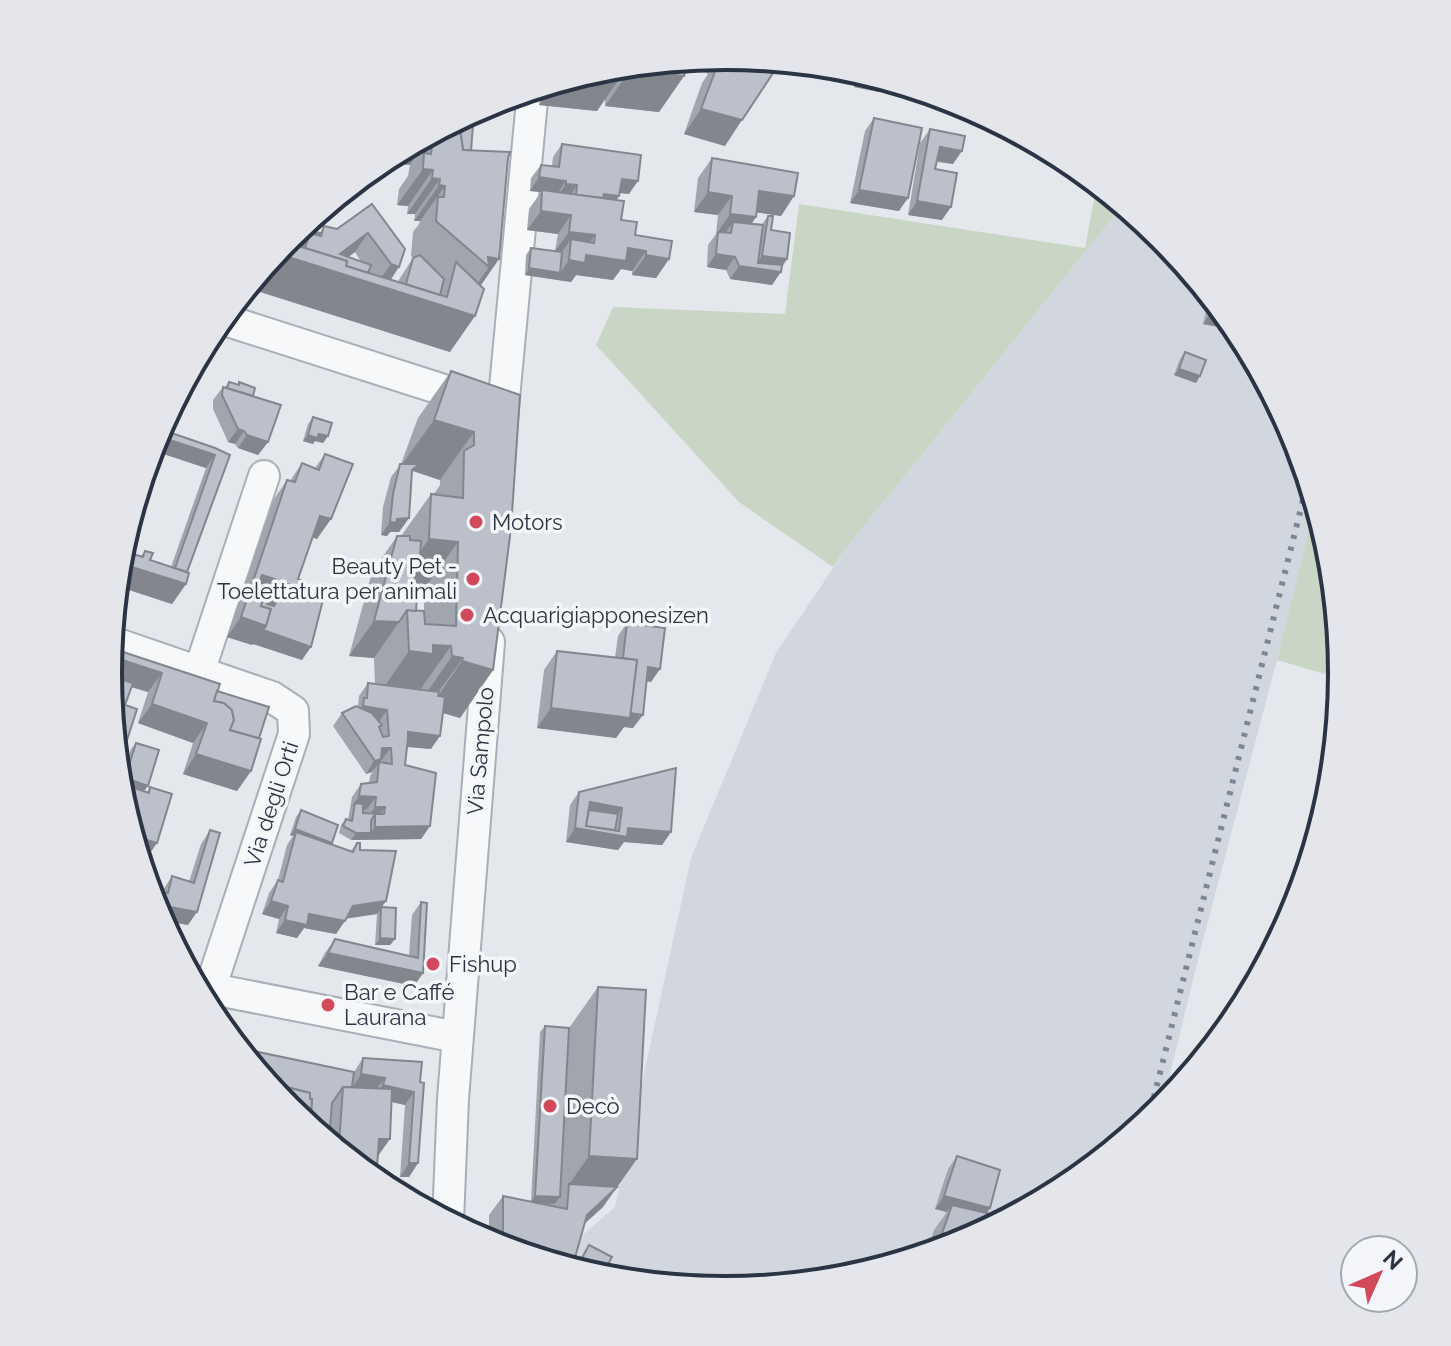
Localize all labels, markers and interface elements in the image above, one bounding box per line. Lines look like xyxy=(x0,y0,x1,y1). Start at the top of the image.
place label: Motors xyxy=(492,509,563,535)
marker: Motors xyxy=(467,513,485,531)
place label: Beauty Pet - Toelettatura per animali xyxy=(217,553,457,604)
marker: Beauty Pet - Toelettatura per animali xyxy=(464,570,482,588)
place label: Acquarigiapponesizen xyxy=(483,602,709,628)
marker: Acquarigiapponesizen xyxy=(458,606,476,624)
street label: Via Sampolo xyxy=(461,686,499,816)
street label: Via degli Orti xyxy=(239,738,303,870)
place label: Fishup xyxy=(449,951,517,977)
marker: Fishup xyxy=(424,955,442,973)
place label: Bar e Caffé Laurana xyxy=(344,979,454,1030)
marker: Bar e Caffé Laurana xyxy=(319,996,337,1014)
place label: Decò xyxy=(566,1093,620,1119)
marker: Decò xyxy=(541,1097,559,1115)
north arrow xyxy=(1339,1234,1419,1314)
text: N xyxy=(1378,1245,1408,1275)

